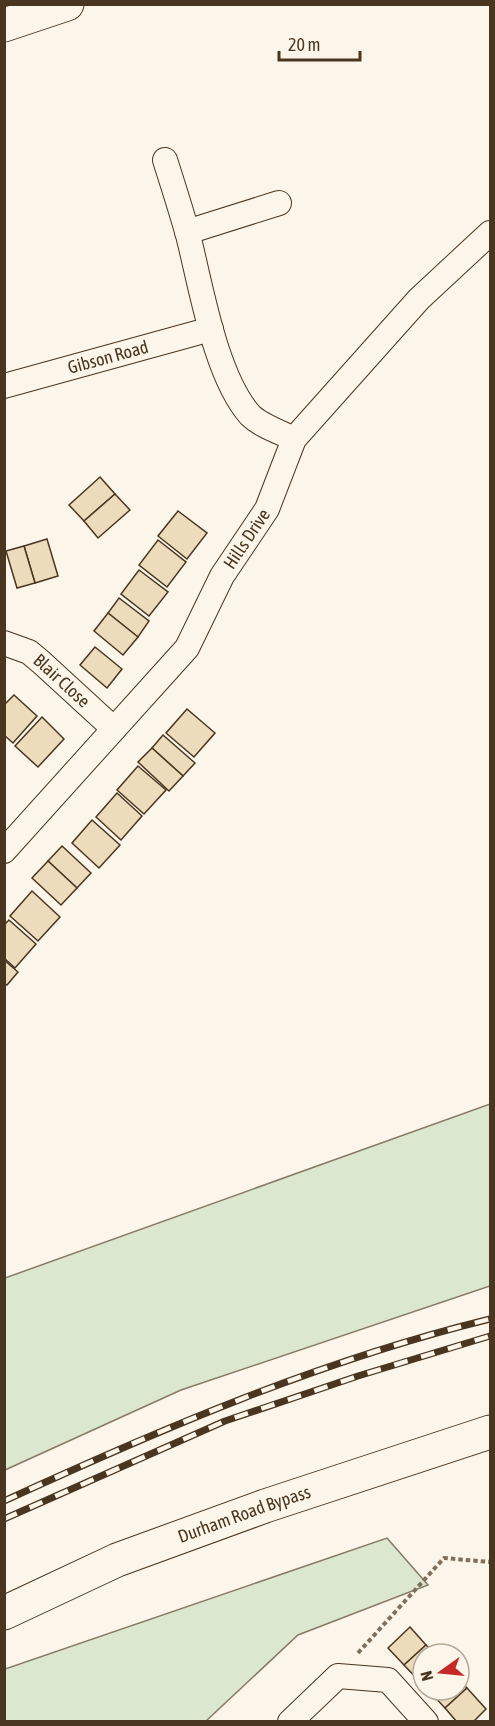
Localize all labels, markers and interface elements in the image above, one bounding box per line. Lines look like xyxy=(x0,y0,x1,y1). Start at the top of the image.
scale bar xyxy=(279,24,360,62)
text: 20 m xyxy=(288,34,320,55)
street label: Gibson Road xyxy=(65,336,151,378)
street label: Hills Drive xyxy=(219,505,274,573)
street label: Blair Close xyxy=(29,649,94,712)
street label: Durham Road Bypass xyxy=(175,1481,313,1547)
north arrow xyxy=(411,1642,471,1702)
text: N xyxy=(417,1669,436,1683)

